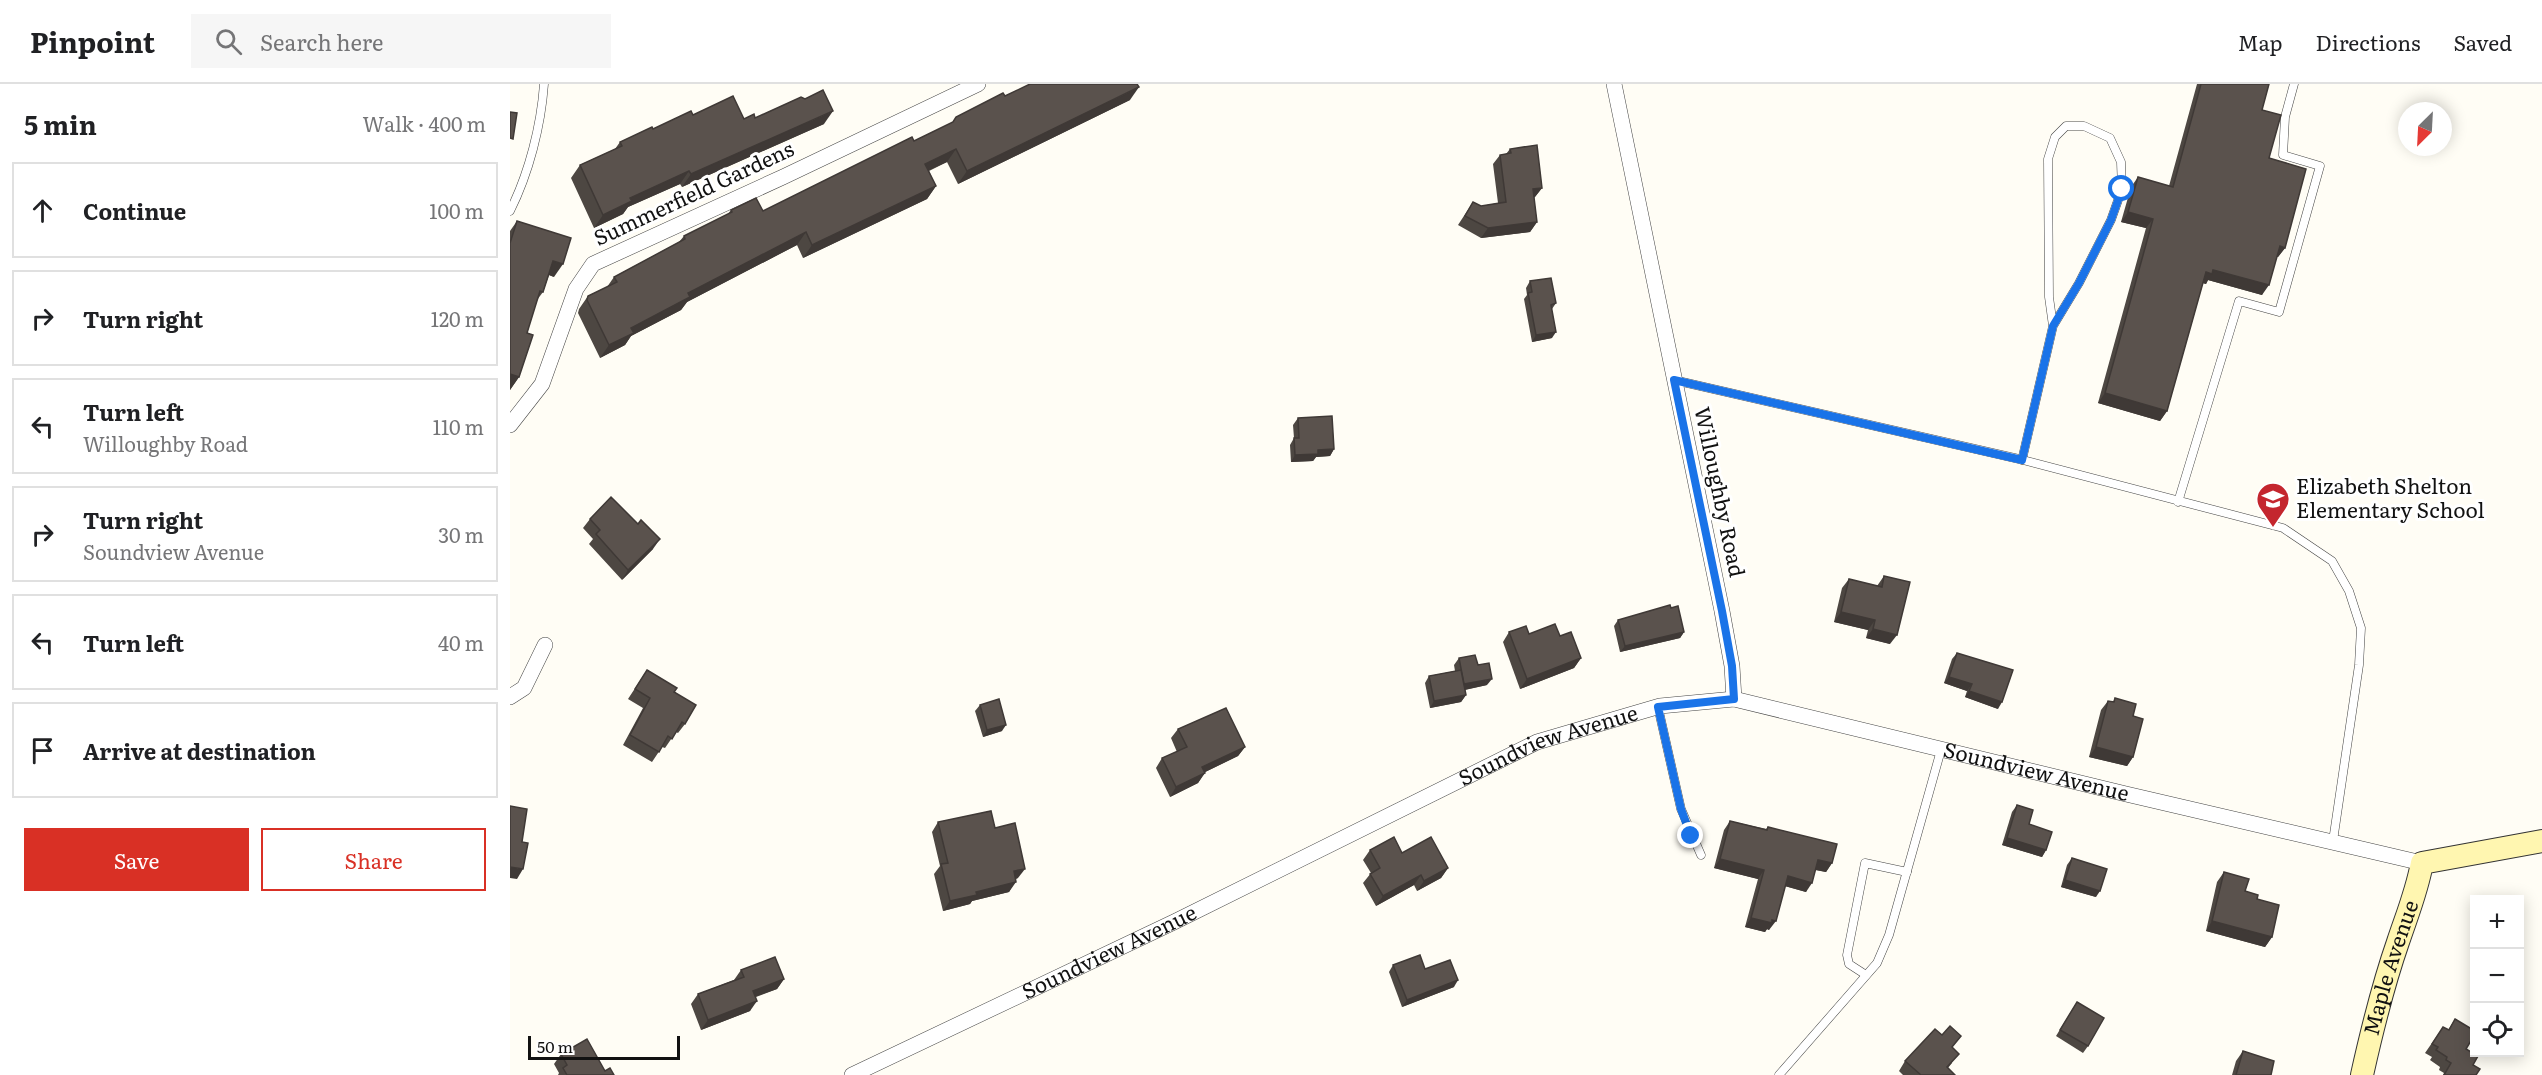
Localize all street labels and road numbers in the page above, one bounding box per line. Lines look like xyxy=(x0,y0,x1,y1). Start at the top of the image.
street label: Summerfield Gardens xyxy=(588,132,798,252)
street label: Willoughby Road xyxy=(1688,403,1755,580)
street label: Soundview Avenue xyxy=(1452,695,1641,792)
street label: Soundview Avenue xyxy=(1941,732,2133,807)
street label: Soundview Avenue xyxy=(1016,895,1201,1005)
street label: Maple Avenue xyxy=(2354,895,2424,1038)

